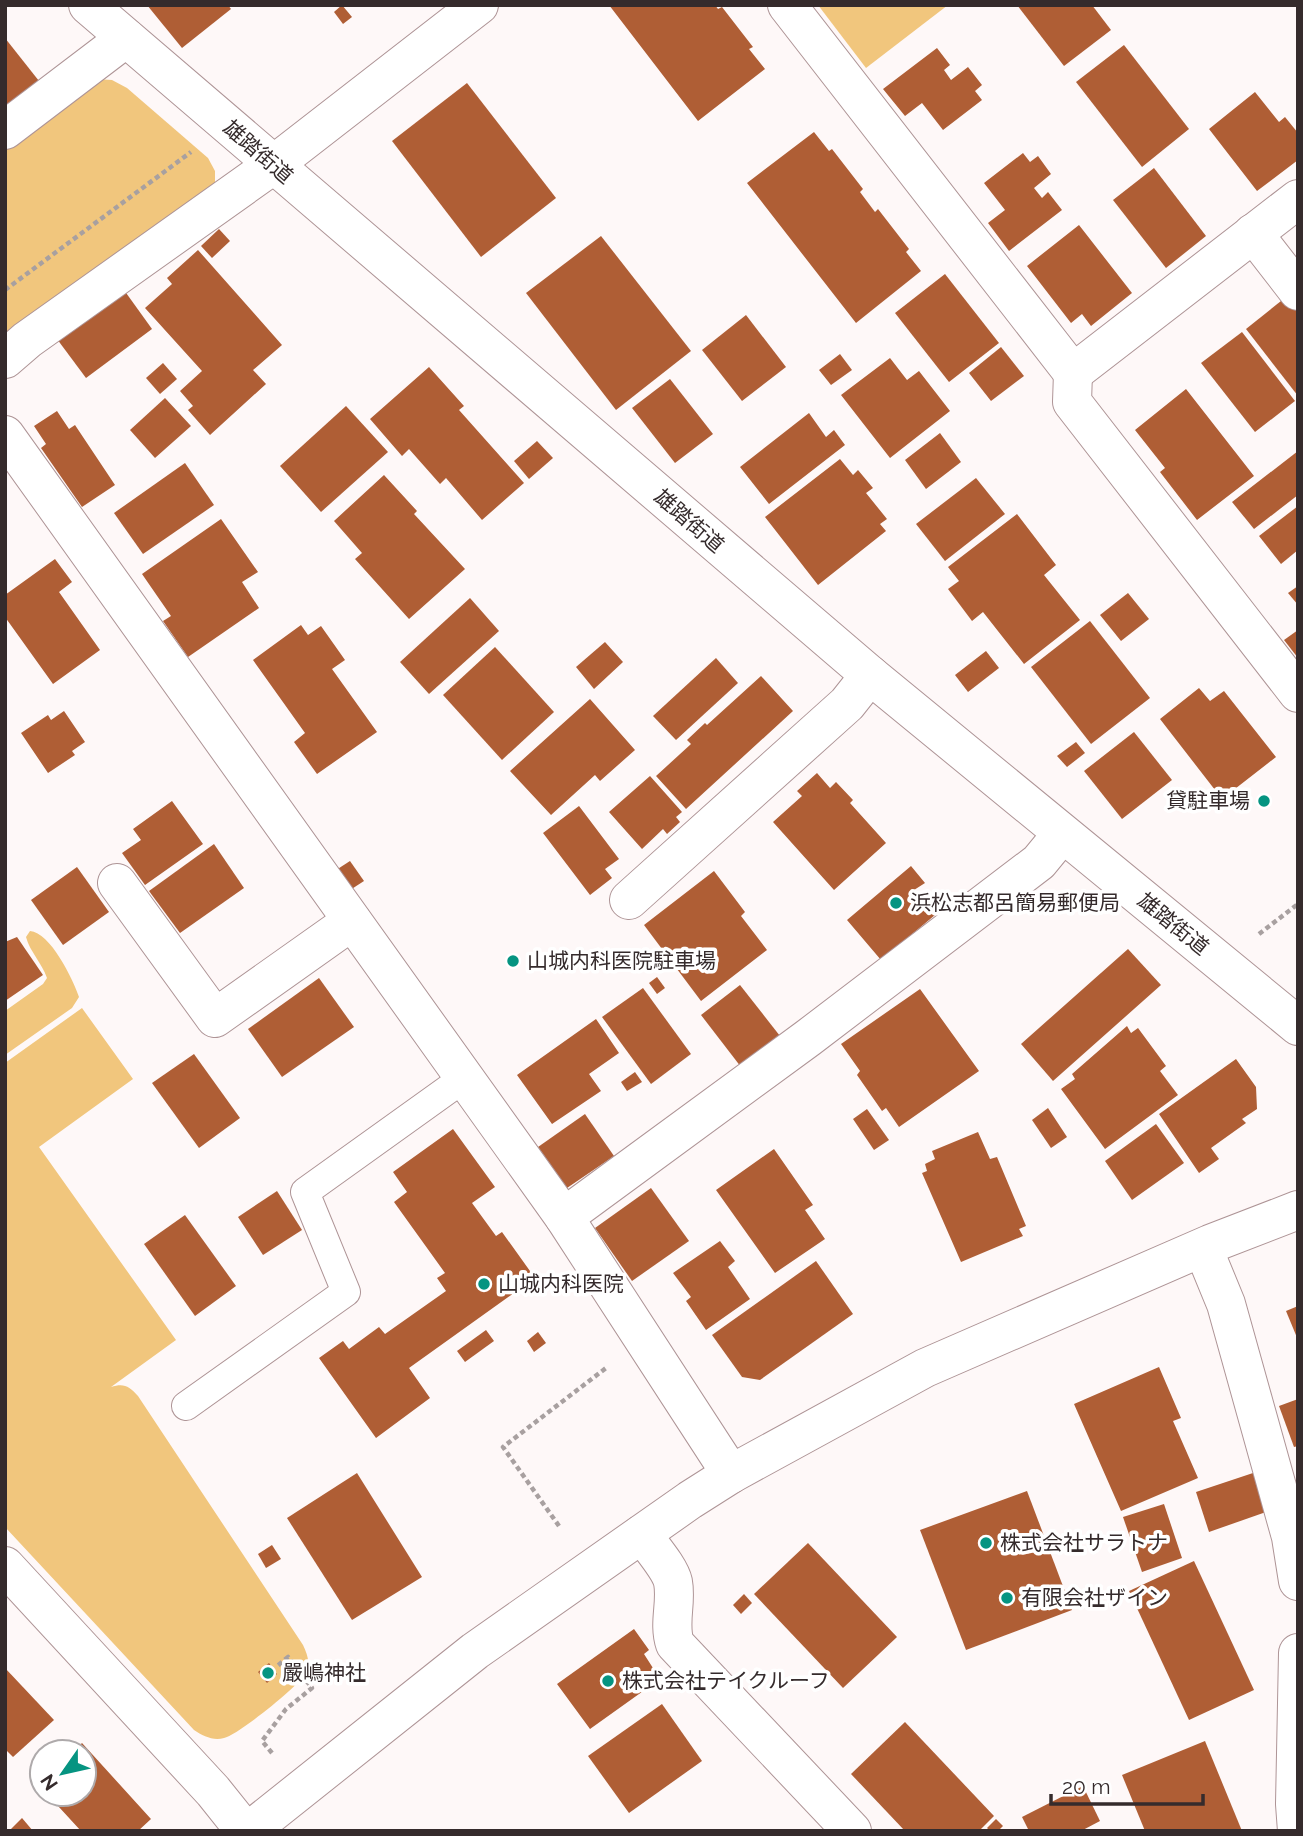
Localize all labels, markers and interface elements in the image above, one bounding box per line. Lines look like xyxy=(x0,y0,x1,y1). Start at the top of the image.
street label: 雄踏街道 xyxy=(218,115,298,189)
street label: 雄踏街道 xyxy=(649,484,729,558)
place label: 貸駐車場 xyxy=(1166,788,1250,813)
marker: 貸駐車場 xyxy=(1256,793,1272,809)
street label: 雄踏街道 xyxy=(1133,887,1214,960)
place label: 浜松志都呂簡易郵便局 xyxy=(910,890,1120,915)
marker: 浜松志都呂簡易郵便局 xyxy=(888,895,904,911)
place label: 山城内科医院駐車場 xyxy=(527,948,716,973)
marker: 山城内科医院駐車場 xyxy=(505,953,521,969)
place label: 山城内科医院 xyxy=(498,1271,624,1296)
marker: 山城内科医院 xyxy=(476,1276,492,1292)
place label: 株式会社サラトナ xyxy=(1000,1530,1168,1555)
marker: 株式会社サラトナ xyxy=(978,1535,994,1551)
place label: 有限会社ザイン xyxy=(1021,1585,1168,1610)
marker: 有限会社ザイン xyxy=(999,1590,1015,1606)
place label: 嚴嶋神社 xyxy=(282,1660,366,1685)
marker: 嚴嶋神社 xyxy=(260,1665,276,1681)
place label: 株式会社テイクルーフ xyxy=(622,1668,830,1693)
marker: 株式会社テイクルーフ xyxy=(600,1673,616,1689)
north arrow xyxy=(28,1738,98,1808)
scale bar xyxy=(1051,1762,1203,1806)
text: N xyxy=(36,1770,62,1795)
text: 20 m xyxy=(1062,1774,1110,1799)

